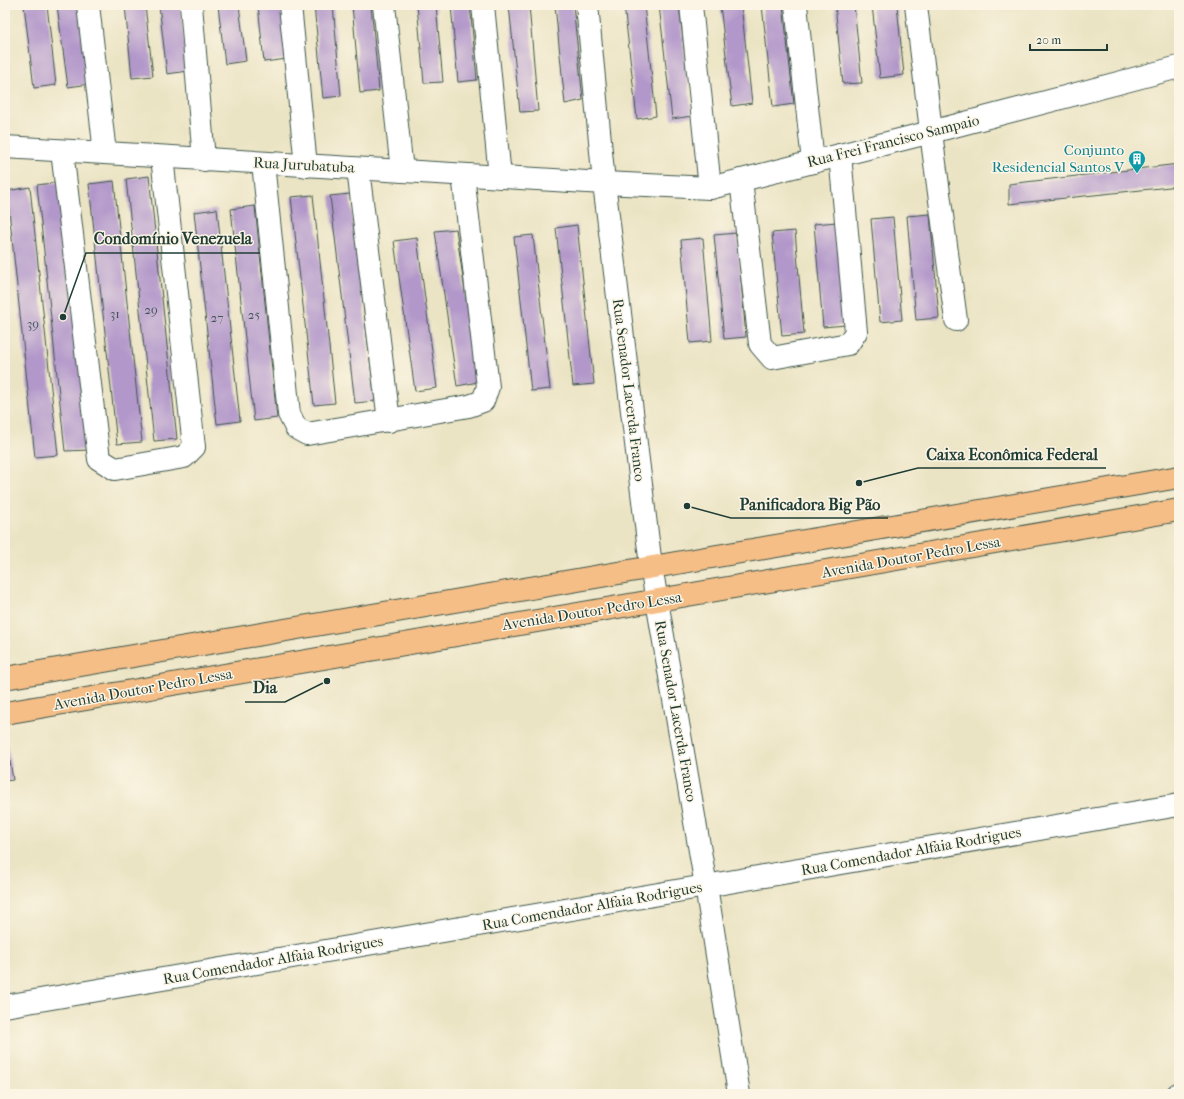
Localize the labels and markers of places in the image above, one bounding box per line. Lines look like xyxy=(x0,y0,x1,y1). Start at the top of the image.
place label: Conjunto Residencial Santos V xyxy=(992,141,1125,176)
building icon: Conjunto Residencial Santos V xyxy=(1127,149,1147,174)
callout: Condomínio Venezuela xyxy=(86,225,260,253)
callout: Caixa Econômica Federal xyxy=(918,440,1106,468)
callout: Panificadora Big Pão xyxy=(731,490,888,518)
callout: Dia xyxy=(245,674,285,702)

